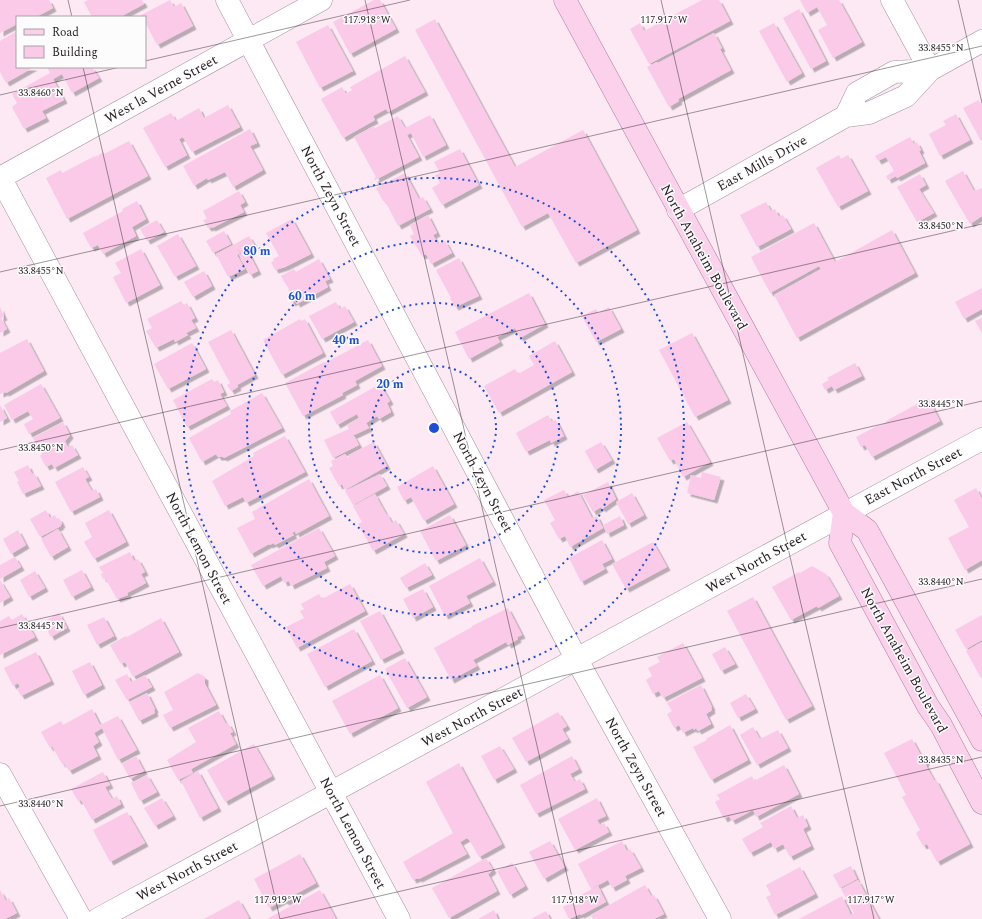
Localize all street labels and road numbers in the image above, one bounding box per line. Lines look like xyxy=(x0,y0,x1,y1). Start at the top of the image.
street label: West la Verne Street xyxy=(101,49,221,129)
street label: East Mills Drive xyxy=(713,129,811,196)
street label: North Zeyn Street xyxy=(296,142,366,250)
street label: North Anaheim Boulevard xyxy=(655,180,753,334)
street label: North Zeyn Street xyxy=(448,428,518,536)
street label: East North Street xyxy=(860,441,966,511)
street label: North Lemon Street xyxy=(161,488,238,608)
street label: West North Street xyxy=(702,526,810,598)
street label: North Anaheim Boulevard xyxy=(855,583,953,737)
street label: West North Street xyxy=(418,681,527,753)
street label: North Zeyn Street xyxy=(600,713,672,821)
street label: North Lemon Street xyxy=(315,773,392,893)
street label: West North Street xyxy=(133,835,242,907)

